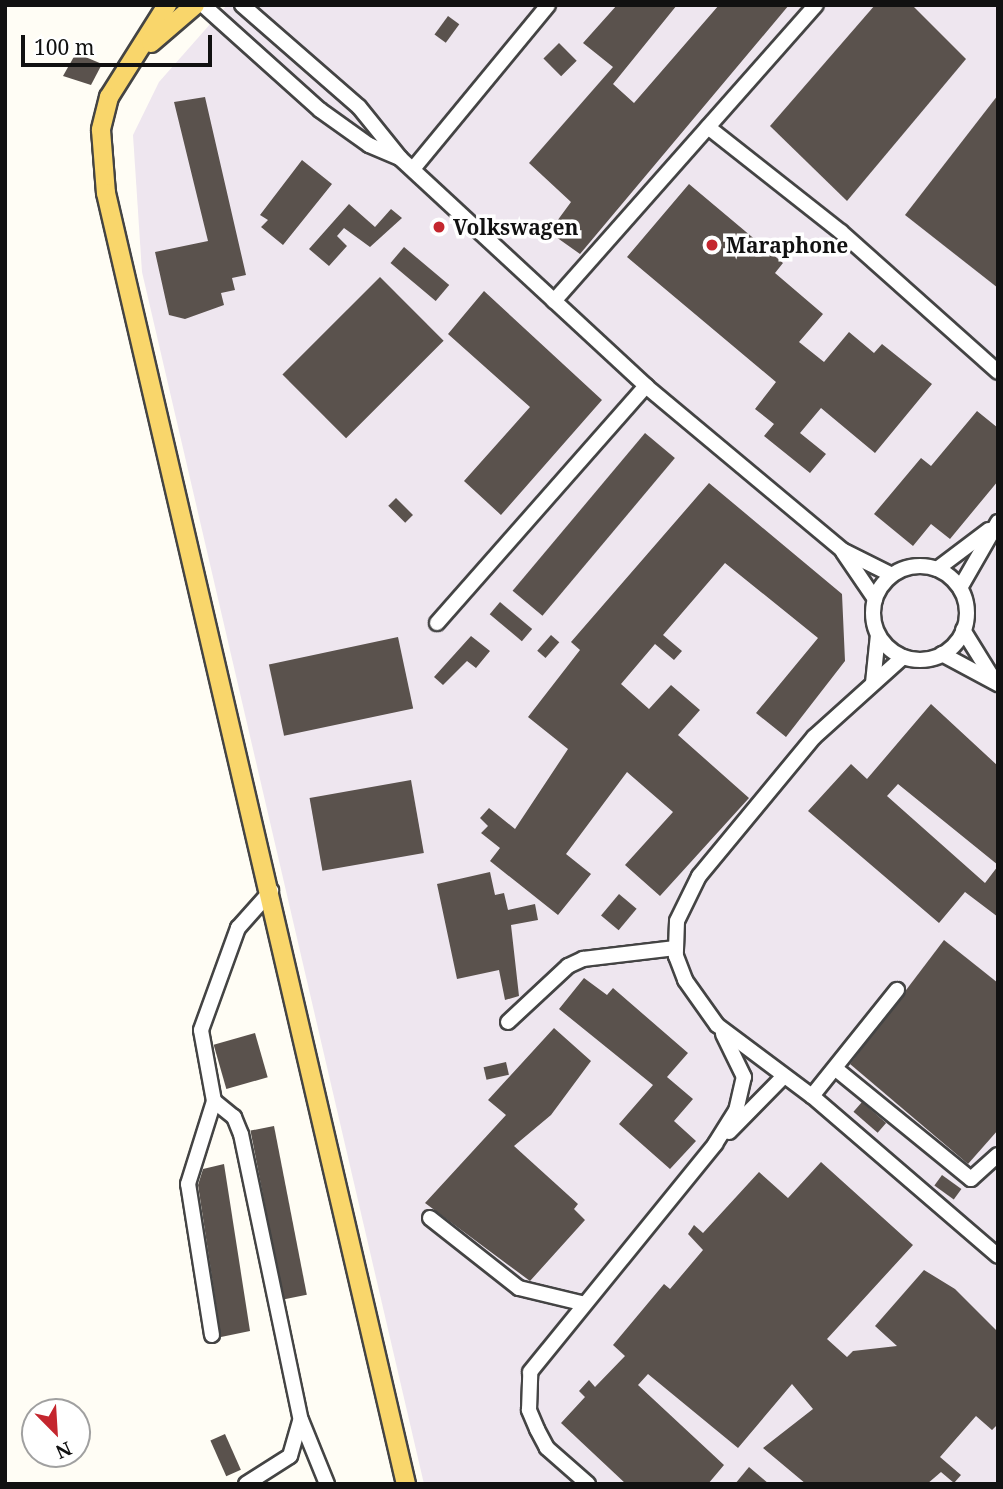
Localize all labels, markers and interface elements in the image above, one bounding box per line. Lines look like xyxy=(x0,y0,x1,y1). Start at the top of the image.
scale bar xyxy=(24,21,215,65)
text: 100 m xyxy=(34,33,95,61)
place label: Volkswagen xyxy=(453,214,579,240)
marker: Volkswagen xyxy=(431,219,447,235)
place label: Maraphone xyxy=(726,232,848,258)
marker: Maraphone xyxy=(704,237,720,253)
north arrow xyxy=(21,1398,91,1468)
text: N xyxy=(52,1435,76,1465)

